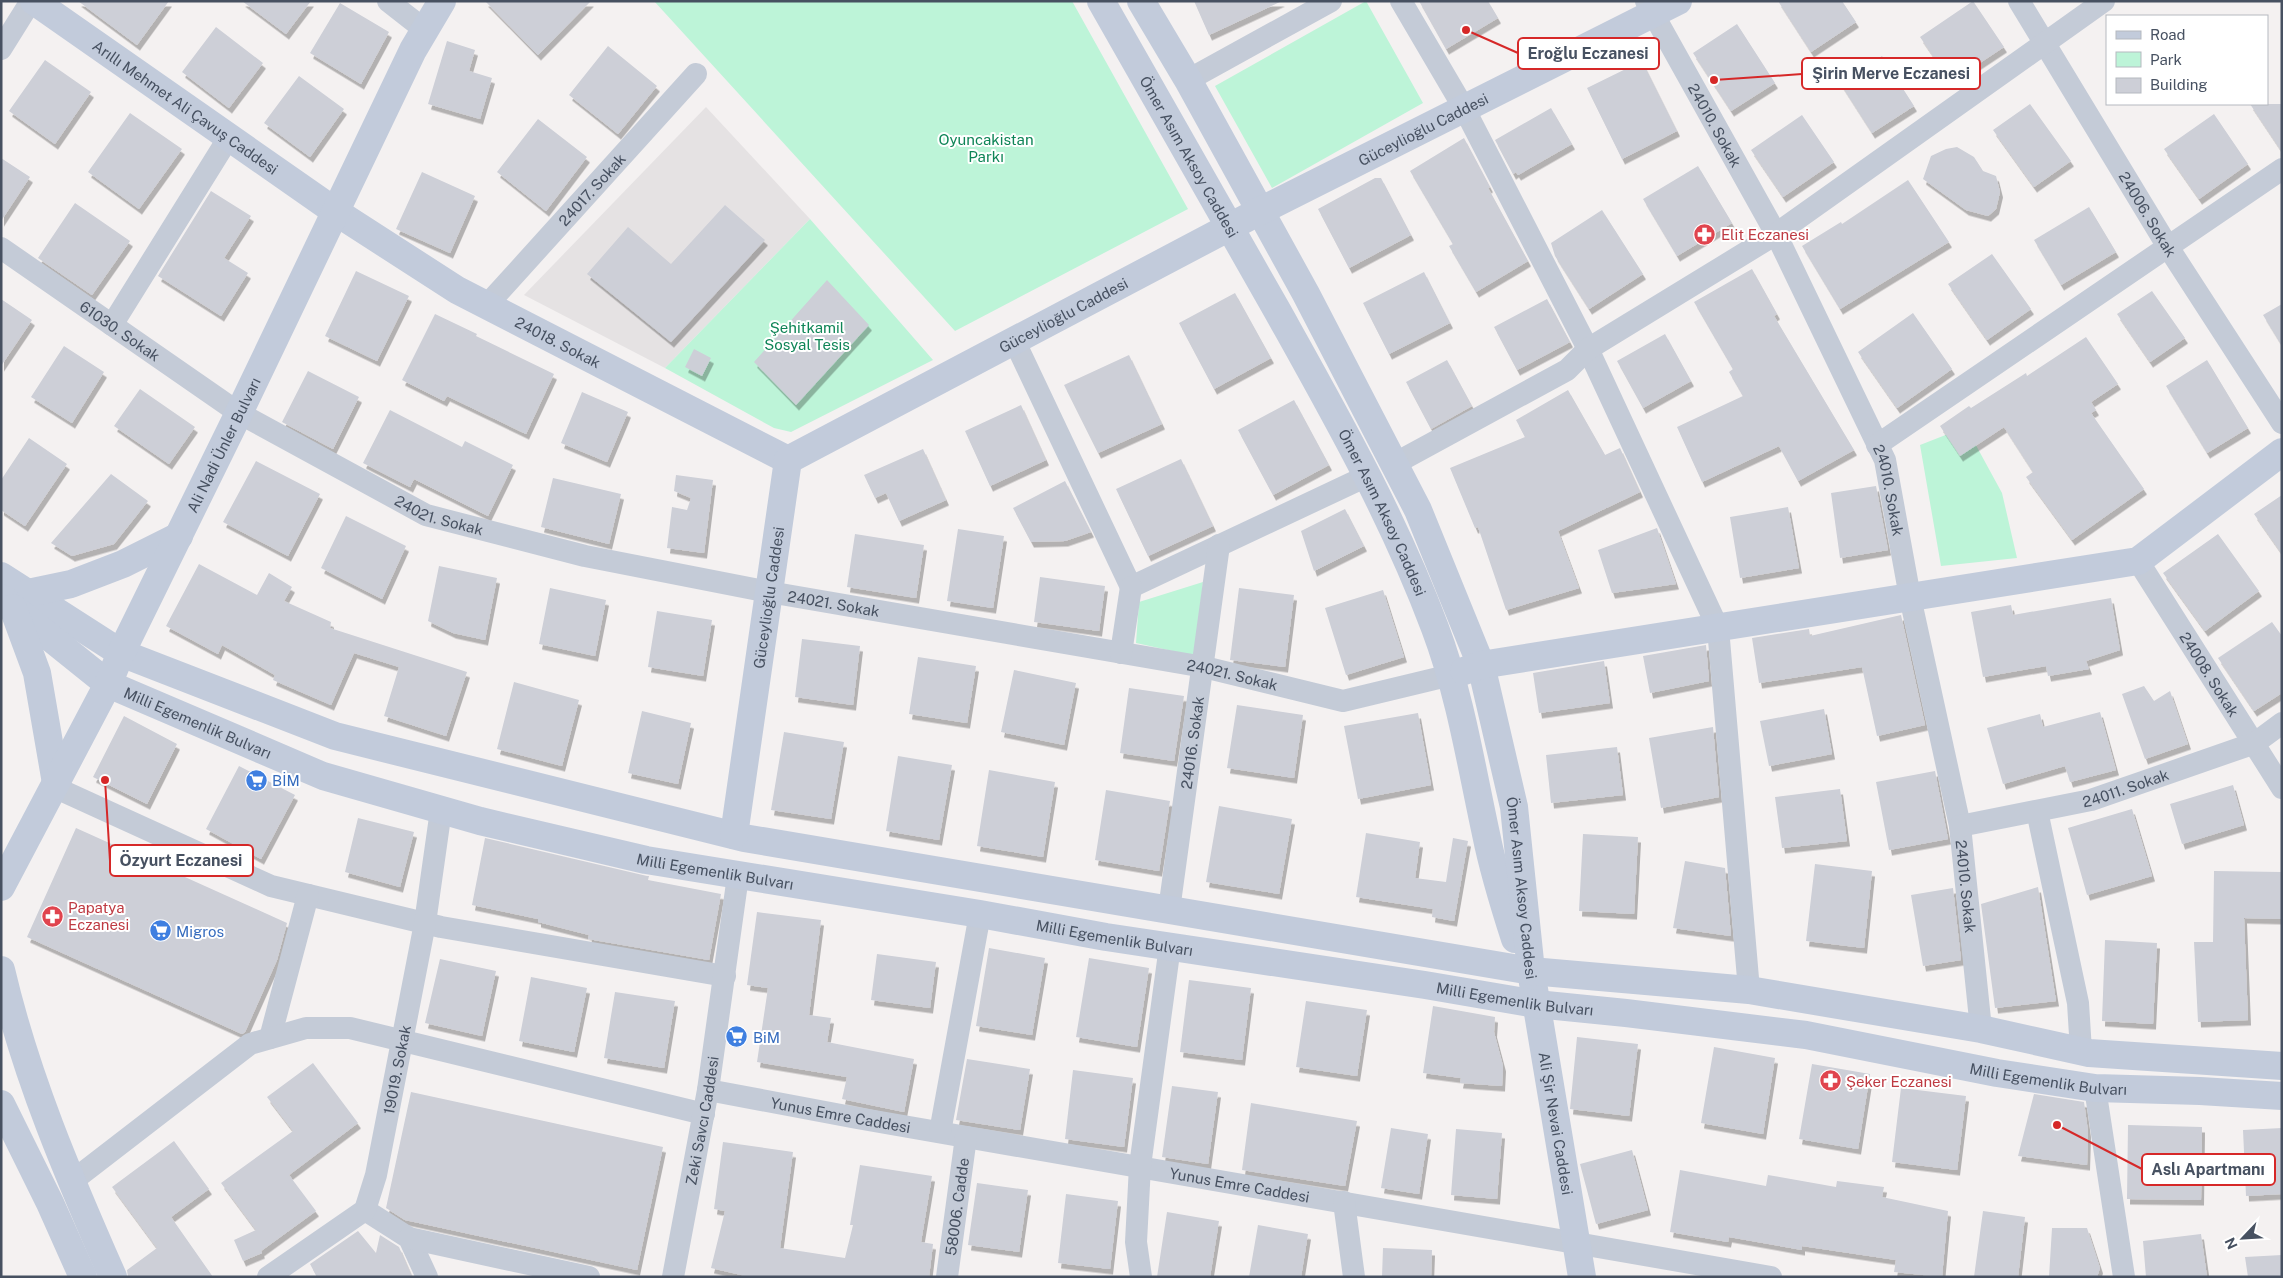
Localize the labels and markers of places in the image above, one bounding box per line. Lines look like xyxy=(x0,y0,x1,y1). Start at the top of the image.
callout: Eroğlu Eczanesi xyxy=(1518,38,1659,69)
callout: Şirin Merve Eczanesi xyxy=(1802,58,1980,89)
pharmacy icon: Elit Eczanesi xyxy=(1693,222,1717,246)
place label: Elit Eczanesi xyxy=(1721,226,1809,243)
supermarket icon: BİM xyxy=(244,768,268,792)
place label: BİM xyxy=(272,771,300,789)
callout: Özyurt Eczanesi xyxy=(110,845,253,876)
place label: Papatya Eczanesi xyxy=(68,899,129,933)
pharmacy icon: Papatya Eczanesi xyxy=(40,904,64,928)
supermarket icon: Migros xyxy=(148,919,172,943)
place label: Migros xyxy=(176,923,224,940)
supermarket icon: BiM xyxy=(725,1025,749,1049)
place label: BiM xyxy=(753,1029,780,1046)
pharmacy icon: Şeker Eczanesi xyxy=(1818,1069,1842,1093)
place label: Şeker Eczanesi xyxy=(1846,1073,1952,1090)
callout: Aslı Apartmanı xyxy=(2142,1154,2275,1185)

